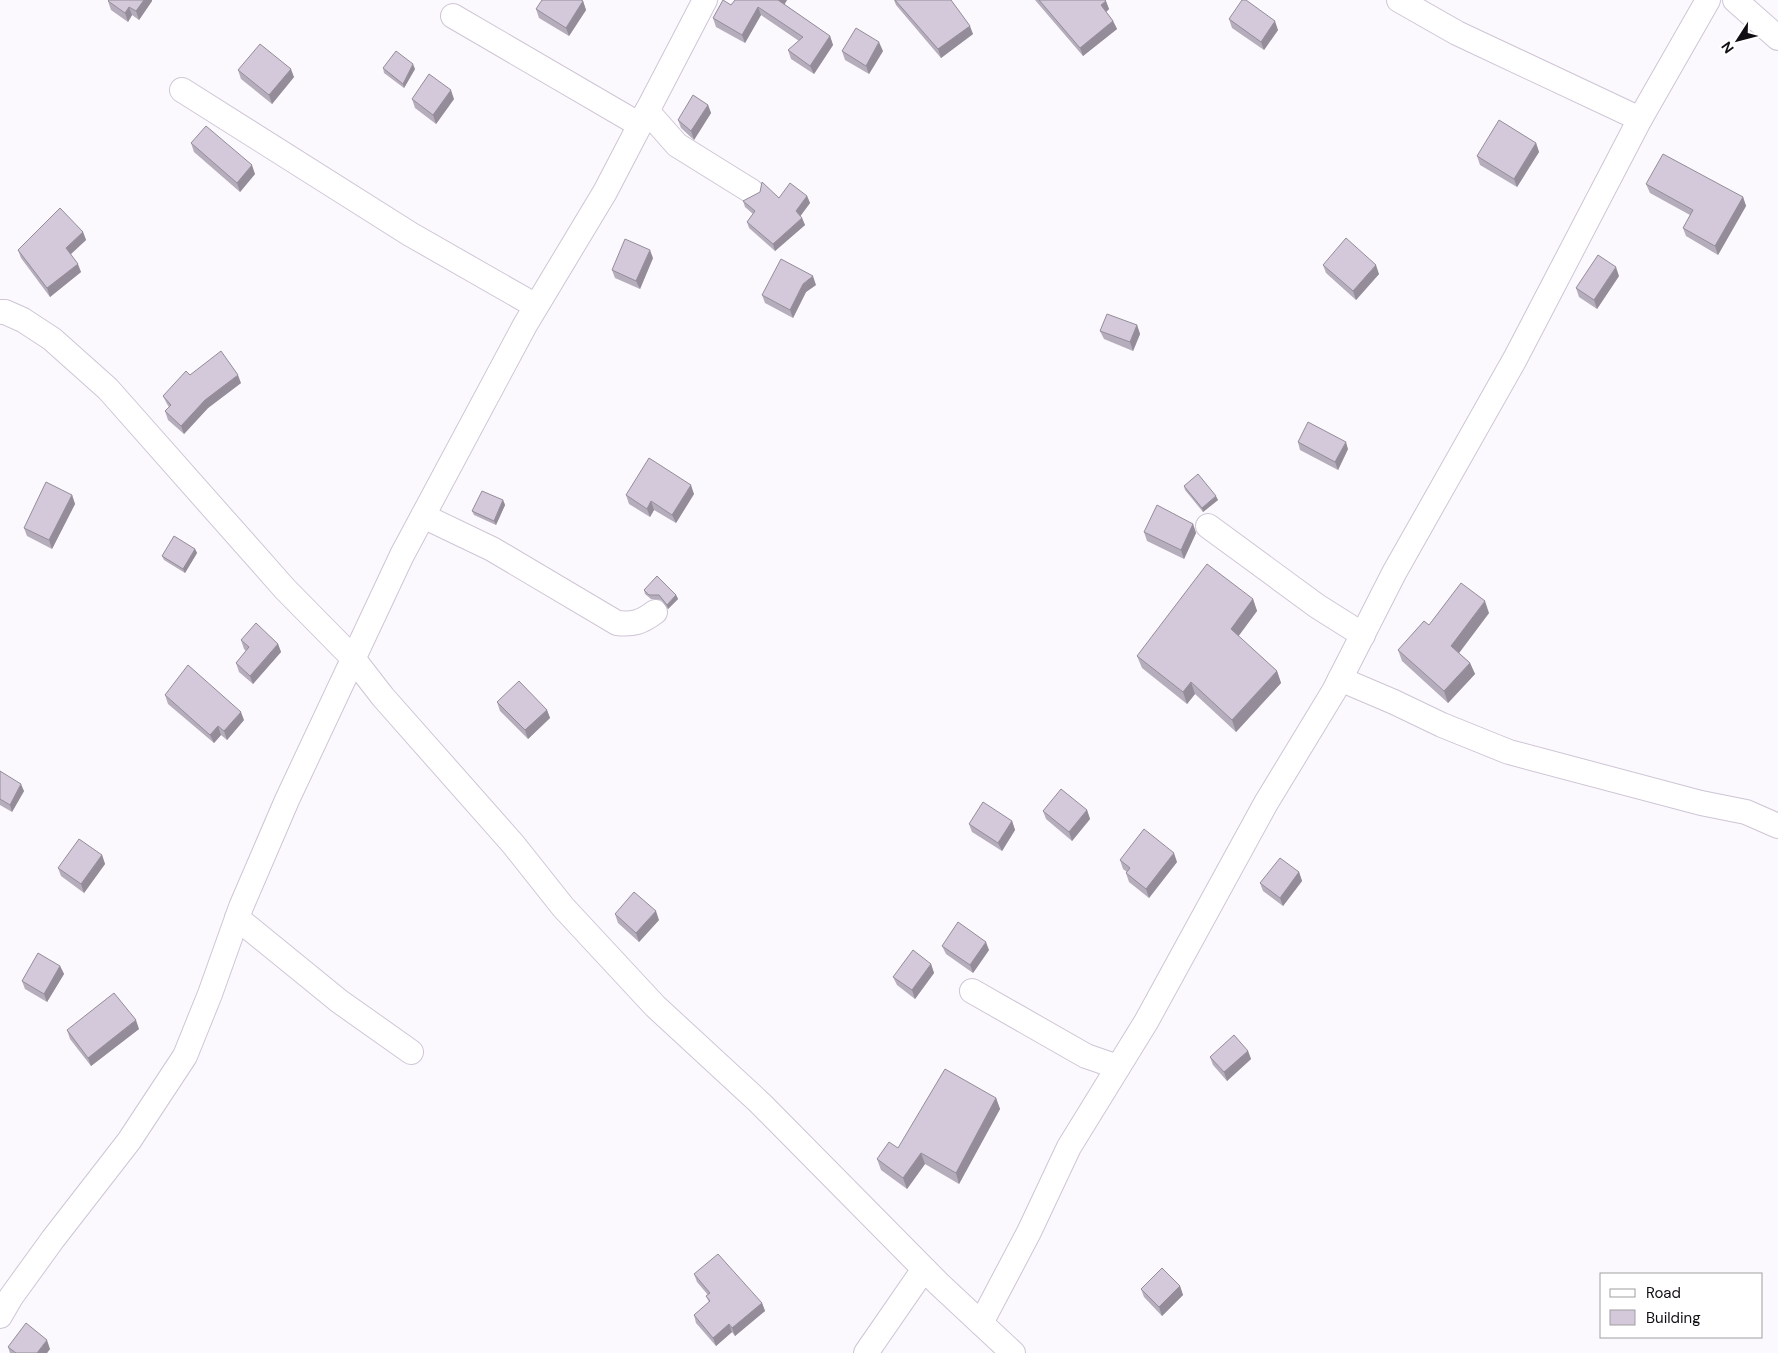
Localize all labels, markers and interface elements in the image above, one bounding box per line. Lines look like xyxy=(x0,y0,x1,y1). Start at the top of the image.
north arrow xyxy=(1713,15,1763,65)
text: N xyxy=(1717,38,1738,57)
legend xyxy=(1600,1273,1763,1338)
text: Road xyxy=(1646,1283,1681,1303)
text: Building xyxy=(1646,1308,1701,1328)

